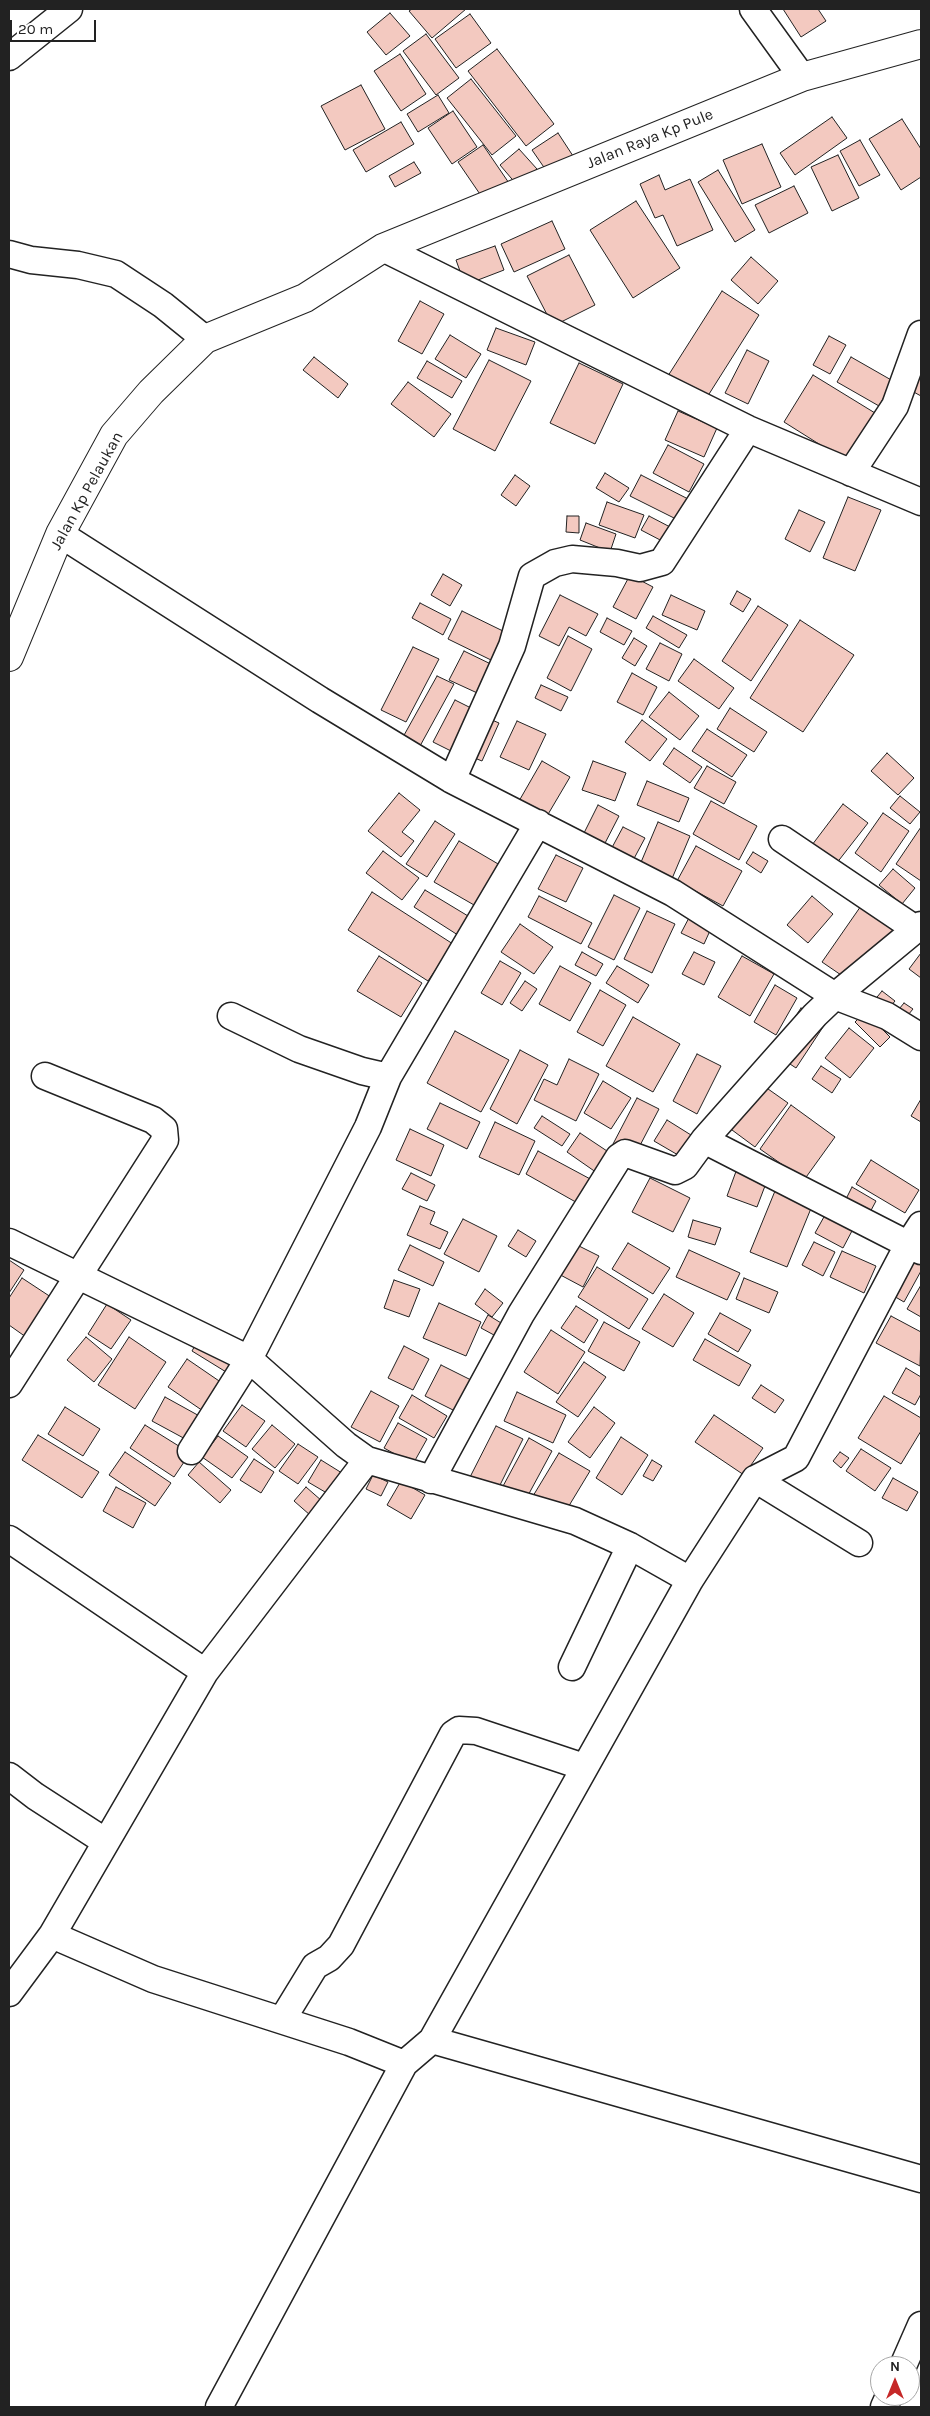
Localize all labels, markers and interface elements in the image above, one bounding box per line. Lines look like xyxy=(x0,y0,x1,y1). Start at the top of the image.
scale bar xyxy=(12,10,99,42)
text: 20 m xyxy=(18,20,53,38)
street label: Jalan Raya Kp Pule xyxy=(584,105,716,173)
street label: Jalan Kp Pelaukan xyxy=(47,428,127,554)
north arrow xyxy=(870,2356,920,2406)
text: N xyxy=(890,2358,900,2375)

